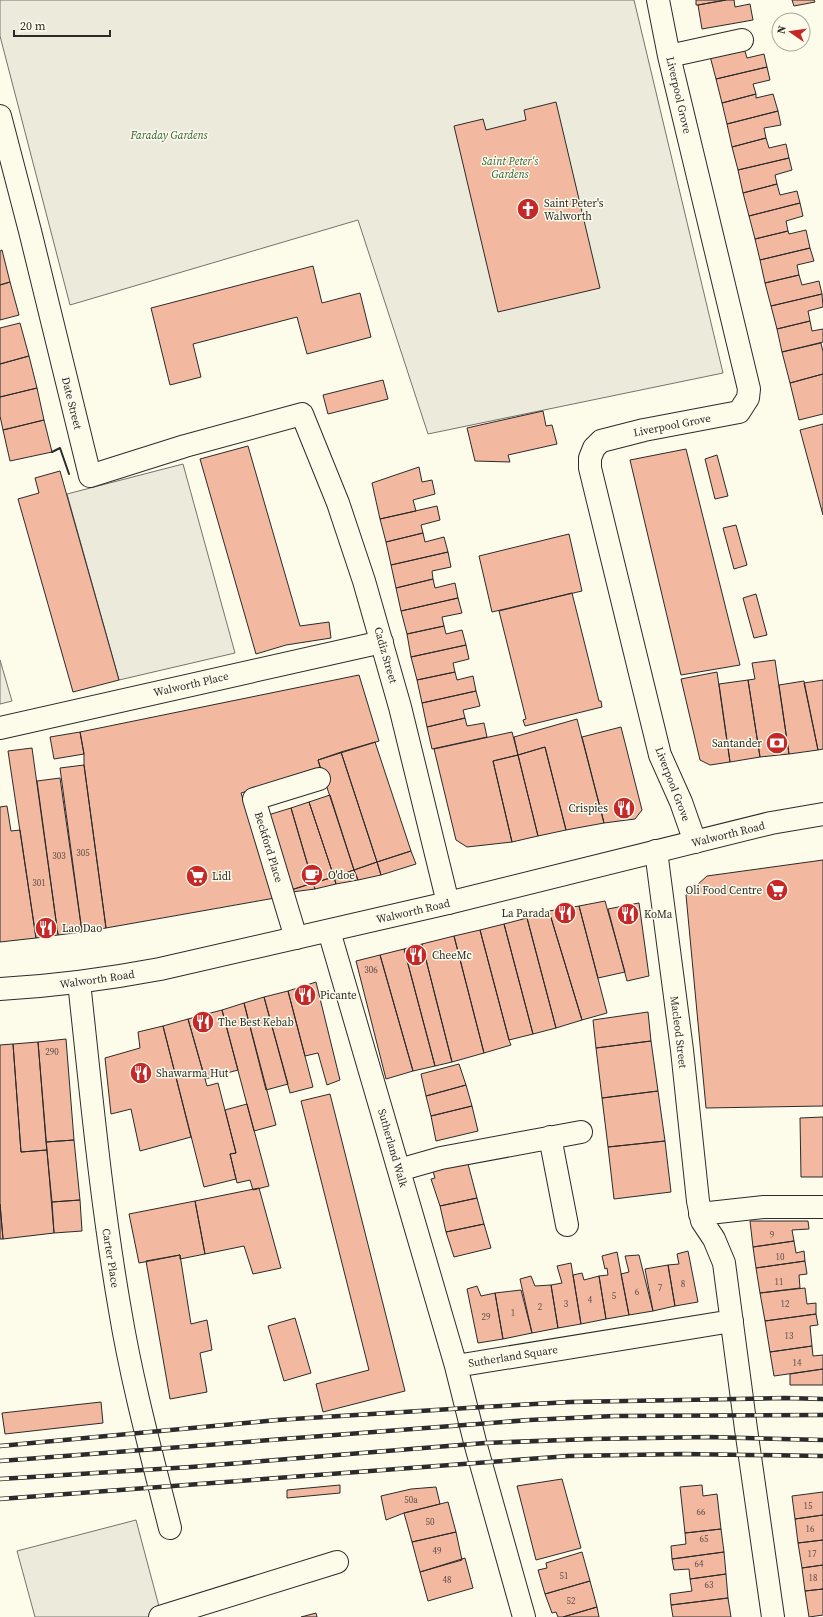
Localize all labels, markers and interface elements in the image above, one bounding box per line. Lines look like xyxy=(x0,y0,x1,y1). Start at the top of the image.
scale bar xyxy=(14,12,110,38)
north arrow xyxy=(771,12,811,52)
text: 20 m xyxy=(20,18,46,34)
text: N xyxy=(774,24,790,35)
street label: Liverpool Grove xyxy=(662,55,695,135)
park label: Faraday Gardens xyxy=(129,128,208,143)
park label: Saint Peter's Gardens xyxy=(482,154,538,182)
church icon: Saint Peter's Walworth xyxy=(515,196,541,222)
place label: Saint Peter's Walworth xyxy=(544,196,604,224)
street label: Date Street xyxy=(58,375,85,431)
street label: Liverpool Grove xyxy=(632,411,712,440)
street label: Cadiz Street xyxy=(370,625,401,686)
street label: Walworth Place xyxy=(152,668,231,700)
bank icon: Santander xyxy=(764,730,790,756)
place label: Santander xyxy=(712,736,762,751)
street label: Liverpool Grove xyxy=(651,745,694,824)
restaurant icon: Crispies xyxy=(611,795,637,821)
place label: Crispies xyxy=(568,801,608,816)
street label: Beckford Place xyxy=(251,810,286,885)
street label: Walworth Road xyxy=(690,818,767,851)
house number: 305 xyxy=(76,847,90,859)
house number: 303 xyxy=(52,850,66,862)
cafe icon: O'doe xyxy=(299,862,325,888)
supermarket icon: Lidl xyxy=(184,863,210,889)
place label: O'doe xyxy=(328,868,355,883)
place label: Lidl xyxy=(212,869,231,884)
house number: 301 xyxy=(32,877,46,889)
supermarket icon: Oli Food Centre xyxy=(764,877,790,903)
place label: Oli Food Centre xyxy=(685,883,762,898)
street label: Walworth Road xyxy=(375,896,452,927)
restaurant icon: La Parada xyxy=(552,900,578,926)
restaurant icon: KoMa xyxy=(615,901,641,927)
place label: La Parada xyxy=(501,906,550,921)
place label: KoMa xyxy=(644,907,673,922)
restaurant icon: Lao Dao xyxy=(33,915,59,941)
place label: Lao Dao xyxy=(62,921,102,936)
restaurant icon: CheeMc xyxy=(403,942,429,968)
place label: CheeMc xyxy=(432,948,472,963)
house number: 306 xyxy=(364,964,378,976)
street label: Walworth Road xyxy=(59,967,136,992)
restaurant icon: Picante xyxy=(292,982,318,1008)
place label: Picante xyxy=(320,988,357,1003)
street label: Macleod Street xyxy=(667,995,690,1069)
restaurant icon: The Best Kebab xyxy=(190,1009,216,1035)
place label: The Best Kebab xyxy=(218,1015,294,1030)
house number: 290 xyxy=(45,1046,59,1058)
restaurant icon: Shawarma Hut xyxy=(128,1060,154,1086)
place label: Shawarma Hut xyxy=(156,1066,229,1081)
street label: Sutherland Walk xyxy=(374,1107,411,1190)
street label: Carter Place xyxy=(98,1227,123,1289)
house number: 9 xyxy=(770,1229,775,1241)
house number: 10 xyxy=(775,1251,785,1263)
house number: 11 xyxy=(774,1276,784,1288)
house number: 8 xyxy=(681,1278,686,1290)
house number: 7 xyxy=(658,1282,663,1294)
house number: 6 xyxy=(635,1286,640,1298)
house number: 5 xyxy=(612,1290,617,1302)
house number: 4 xyxy=(588,1294,593,1306)
house number: 3 xyxy=(564,1298,569,1310)
house number: 12 xyxy=(780,1298,790,1310)
house number: 2 xyxy=(538,1301,543,1313)
house number: 1 xyxy=(511,1307,515,1319)
house number: 29 xyxy=(481,1311,491,1323)
house number: 13 xyxy=(784,1330,794,1342)
street label: Sutherland Square xyxy=(467,1342,559,1371)
house number: 14 xyxy=(792,1357,802,1369)
house number: 50a xyxy=(404,1494,418,1506)
house number: 15 xyxy=(803,1500,813,1512)
house number: 66 xyxy=(696,1506,706,1518)
house number: 50 xyxy=(425,1516,435,1528)
house number: 16 xyxy=(805,1523,815,1535)
house number: 65 xyxy=(699,1533,709,1545)
house number: 49 xyxy=(432,1545,442,1557)
house number: 17 xyxy=(807,1548,817,1560)
house number: 64 xyxy=(694,1558,704,1570)
house number: 51 xyxy=(559,1570,569,1582)
house number: 18 xyxy=(808,1572,818,1584)
house number: 48 xyxy=(442,1574,452,1586)
house number: 63 xyxy=(704,1579,714,1591)
house number: 52 xyxy=(566,1595,576,1607)

